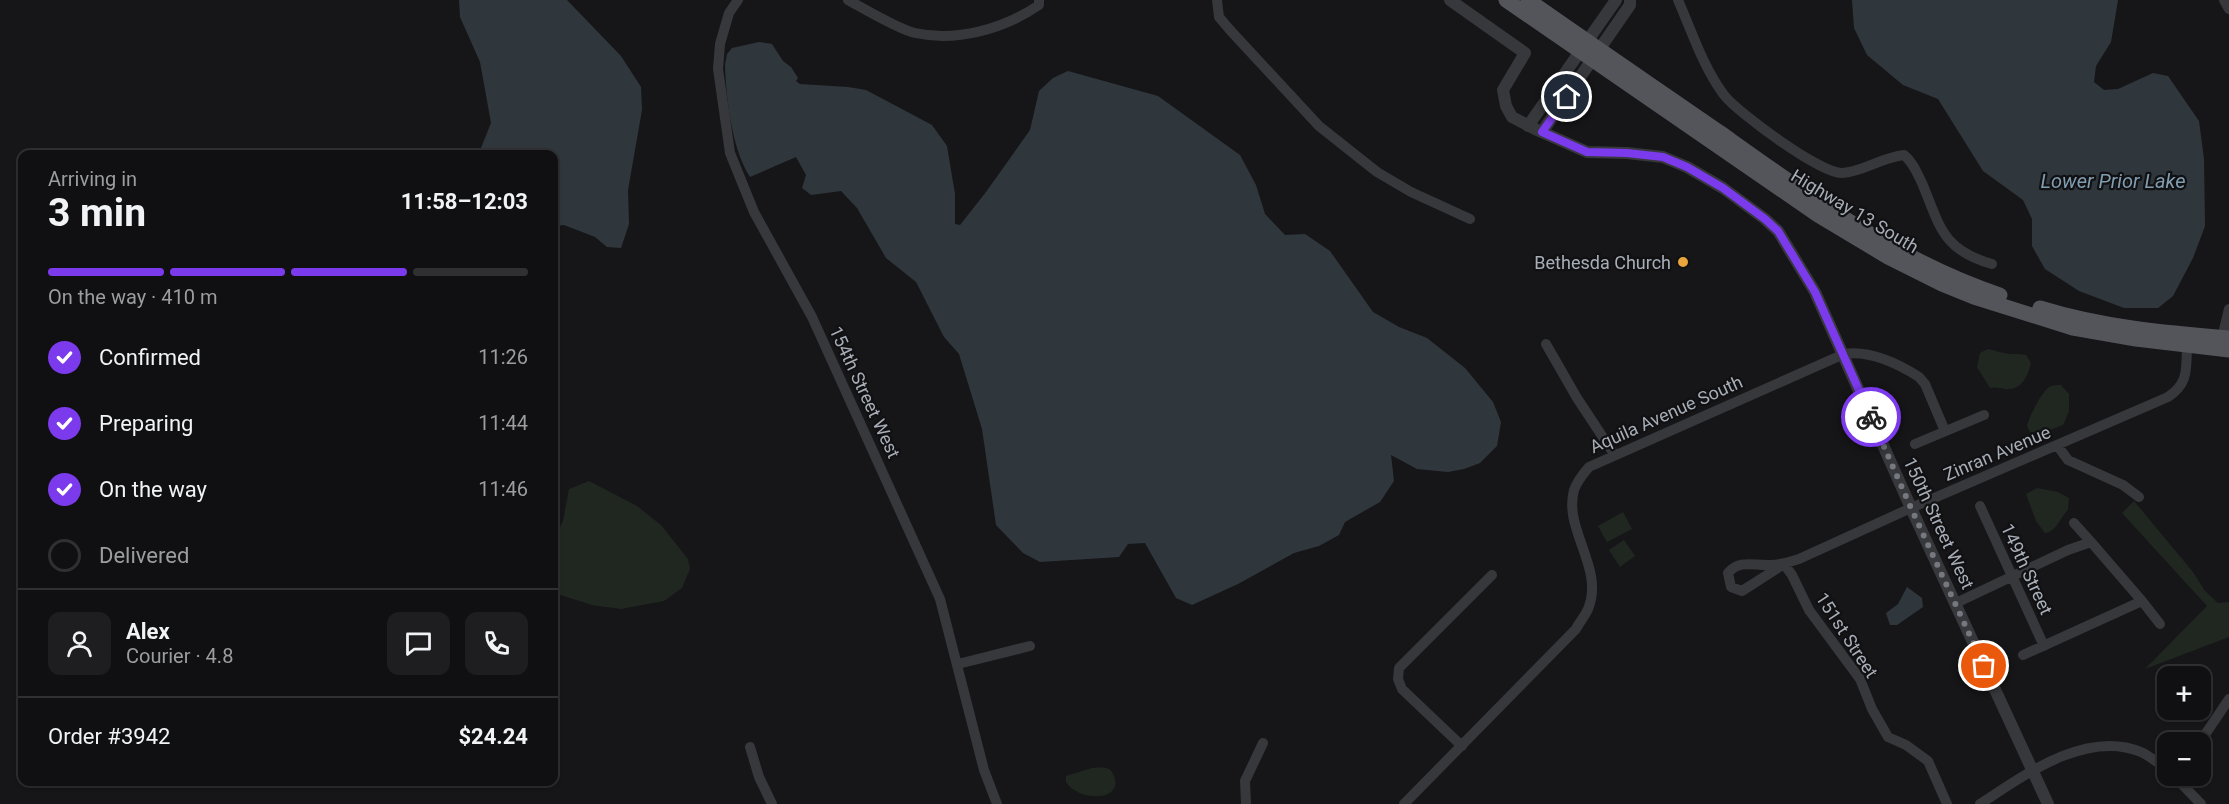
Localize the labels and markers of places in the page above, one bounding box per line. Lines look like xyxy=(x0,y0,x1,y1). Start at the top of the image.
pin xyxy=(1541,71,1592,122)
place label: Bethesda Church xyxy=(1534,252,1671,273)
marker: Bethesda Church xyxy=(1676,255,1690,269)
pin xyxy=(1958,640,2009,691)

